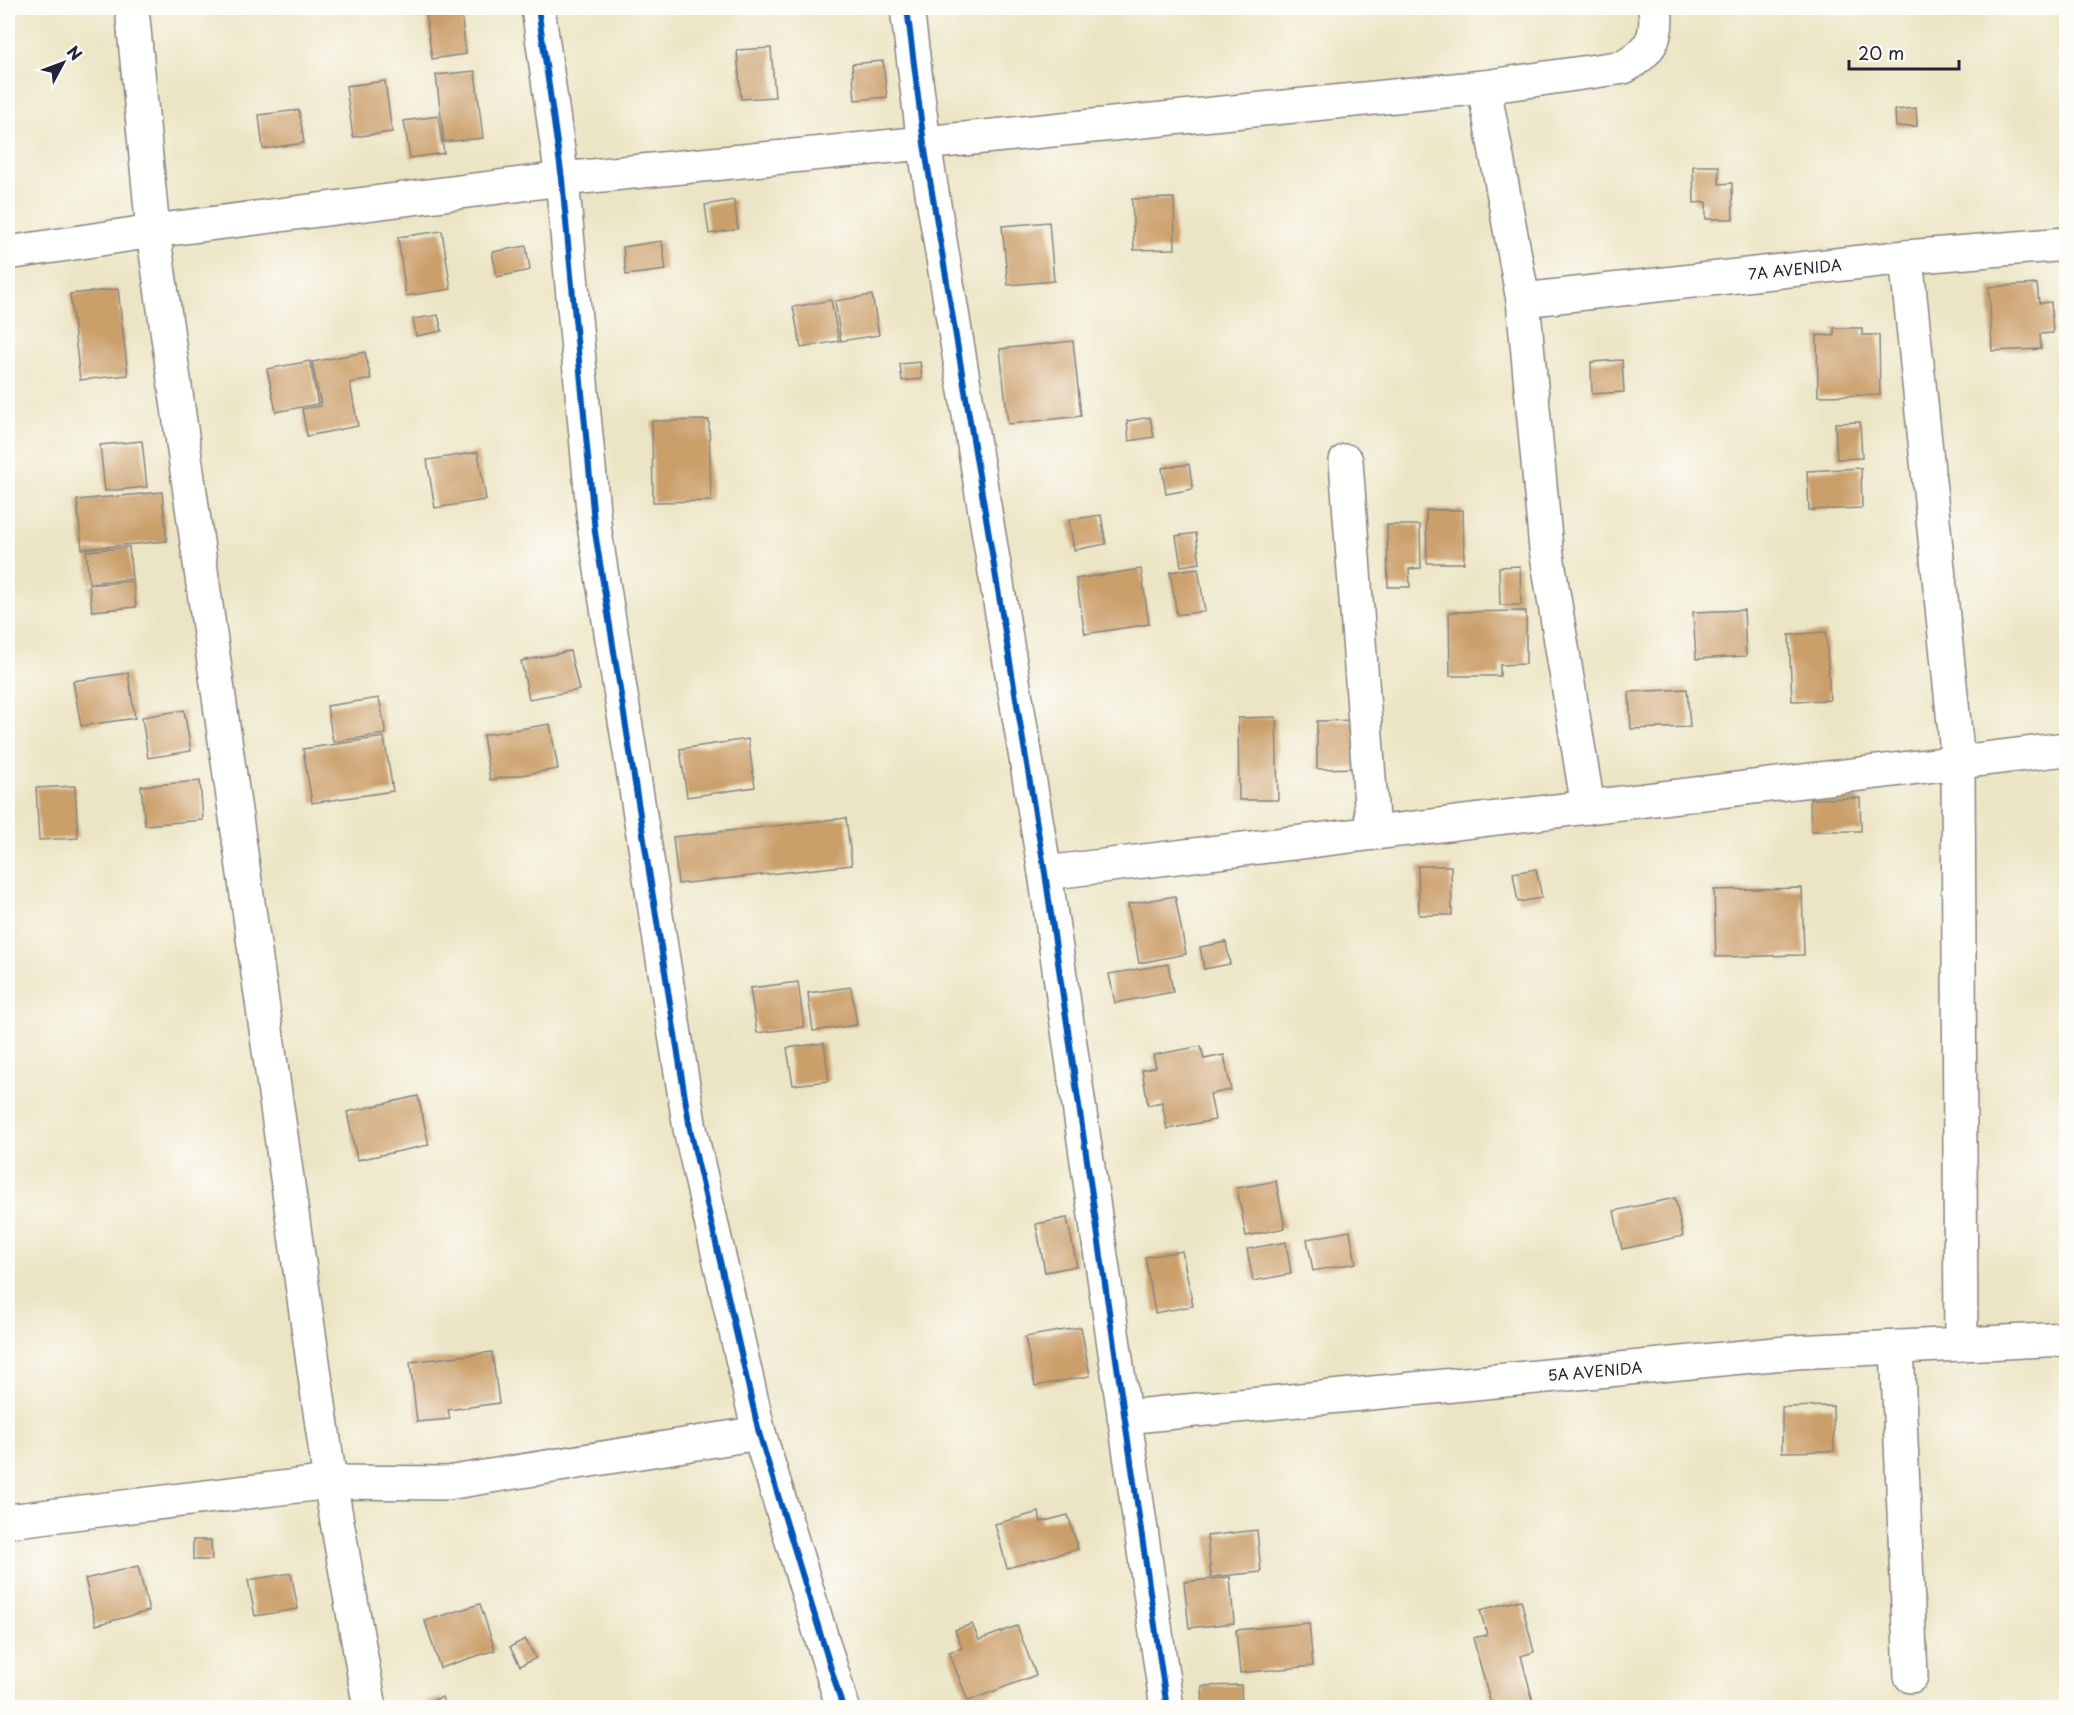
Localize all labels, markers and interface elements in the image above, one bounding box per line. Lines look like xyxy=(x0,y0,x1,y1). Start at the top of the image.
north arrow xyxy=(33,33,93,93)
scale bar xyxy=(1849,33,1958,71)
text: 20 m xyxy=(1858,39,1904,66)
text: N xyxy=(62,40,88,65)
street label: 7A AVENIDA xyxy=(1747,252,1843,285)
street label: 5A AVENIDA xyxy=(1547,1355,1643,1386)

